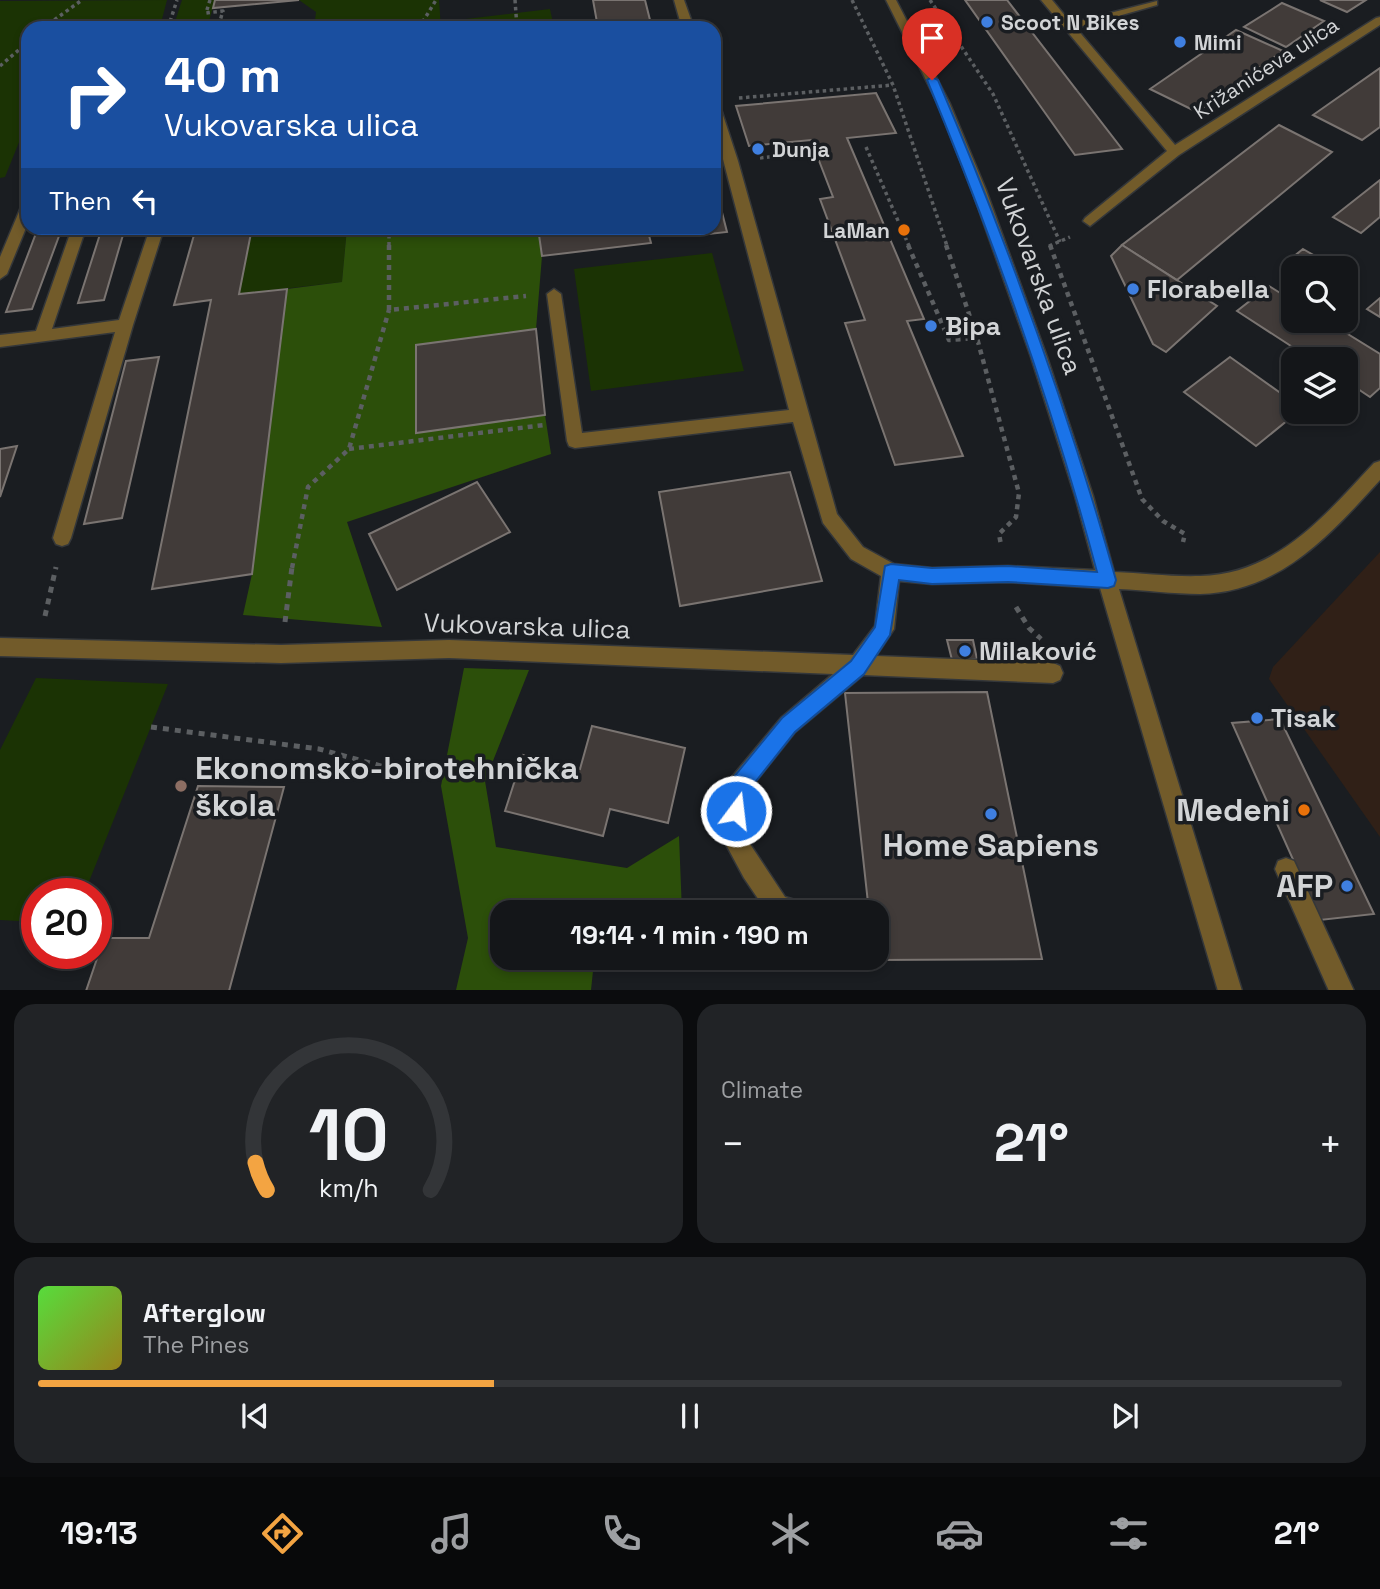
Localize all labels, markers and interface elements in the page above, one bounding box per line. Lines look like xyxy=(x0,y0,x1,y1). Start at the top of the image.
pin xyxy=(902,8,962,80)
place label: Scoot N Bikes xyxy=(1001,9,1140,36)
street label: Križanićeva ulica xyxy=(1188,11,1344,125)
marker: Scoot N Bikes xyxy=(979,14,995,30)
icon: arrive xyxy=(913,19,951,57)
place label: Mimi xyxy=(1194,29,1242,56)
marker: Mimi xyxy=(1172,34,1188,50)
text: 40 m xyxy=(164,44,281,106)
icon: right xyxy=(49,49,140,140)
text: Vukovarska ulica xyxy=(164,105,419,145)
place label: Dunja xyxy=(772,136,830,163)
marker: Dunja xyxy=(750,141,766,157)
street label: Vukovarska ulica xyxy=(988,173,1090,379)
icon: left xyxy=(126,182,164,220)
text: Then xyxy=(49,184,112,218)
place label: LaMan xyxy=(823,217,890,244)
marker: LaMan xyxy=(896,222,912,238)
map controls xyxy=(1281,256,1358,424)
button: search xyxy=(1281,256,1358,333)
place label: Florabella xyxy=(1147,272,1269,306)
marker: Florabella xyxy=(1125,281,1141,297)
place label: Bipa xyxy=(945,309,1001,343)
marker: Bipa xyxy=(923,318,939,334)
button: layers xyxy=(1281,347,1358,424)
street label: Vukovarska ulica xyxy=(423,605,631,647)
place label: Milaković xyxy=(979,634,1097,668)
marker: Milaković xyxy=(957,643,973,659)
place label: Tisak xyxy=(1271,701,1336,735)
marker: Tisak xyxy=(1249,710,1265,726)
place label: Ekonomsko-birotehnička škola xyxy=(195,748,579,825)
position arrow xyxy=(699,774,773,848)
marker: Ekonomsko-birotehnička škola xyxy=(173,778,189,794)
place label: Medeni xyxy=(1176,790,1290,830)
marker: Medeni xyxy=(1296,802,1312,818)
marker: Home Sapiens xyxy=(983,806,999,822)
place label: Home Sapiens xyxy=(883,825,1099,865)
place label: AFP xyxy=(1276,866,1333,906)
speed limit sign: 20 xyxy=(21,878,112,969)
marker: AFP xyxy=(1339,878,1355,894)
text: 19:14 · 1 min · 190 m xyxy=(570,918,809,952)
text: Climate xyxy=(721,1075,803,1105)
text: 10 xyxy=(308,1088,389,1181)
text: 21° xyxy=(994,1110,1069,1176)
text: − xyxy=(721,1120,745,1168)
text: + xyxy=(1318,1120,1342,1168)
text: km/h xyxy=(319,1171,378,1203)
text: Afterglow xyxy=(143,1296,266,1330)
text: The Pines xyxy=(143,1330,249,1360)
icon: previous xyxy=(236,1397,274,1435)
icon: pause xyxy=(671,1397,709,1435)
icon: next xyxy=(1106,1397,1144,1435)
icon: directions xyxy=(258,1509,307,1558)
icon: music xyxy=(427,1509,476,1558)
icon: phone xyxy=(597,1509,646,1558)
icon: climate xyxy=(766,1509,815,1558)
icon: car xyxy=(935,1509,984,1558)
icon: filters xyxy=(1104,1509,1153,1558)
text: 19:13 xyxy=(60,1513,138,1553)
text: 21° xyxy=(1274,1513,1320,1553)

